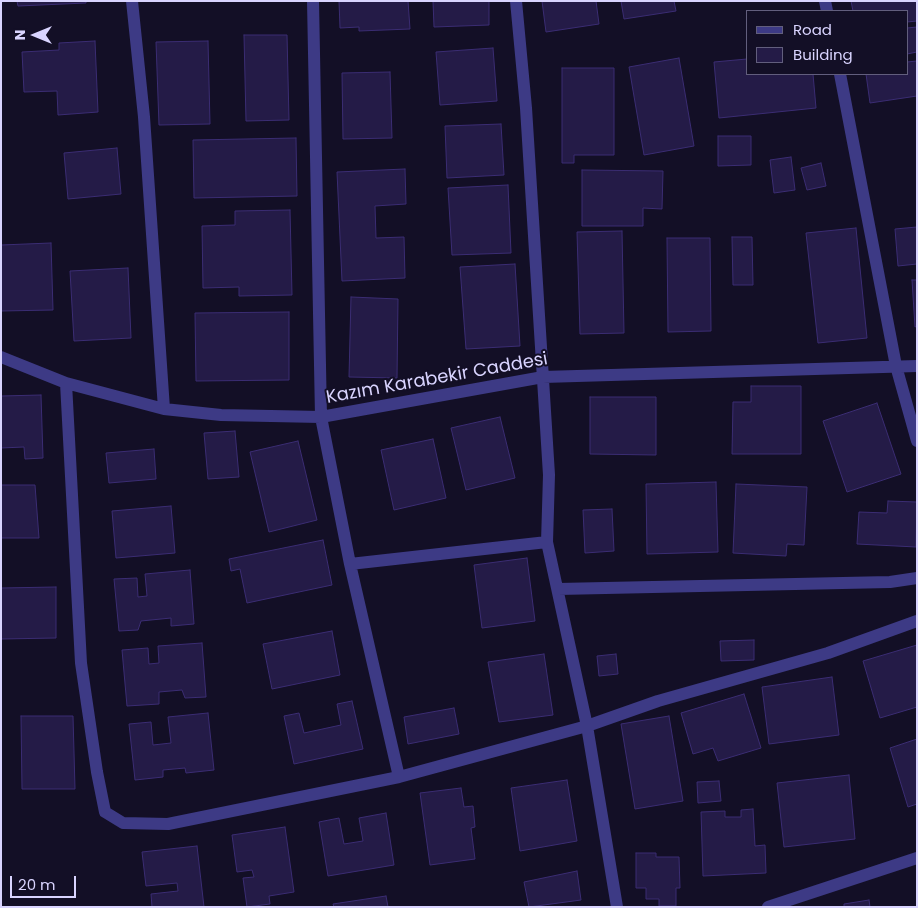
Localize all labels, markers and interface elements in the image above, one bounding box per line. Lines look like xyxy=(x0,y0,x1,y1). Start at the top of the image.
north arrow xyxy=(10,10,60,60)
legend xyxy=(746,10,908,75)
text: Road xyxy=(793,19,832,40)
text: N xyxy=(10,30,30,40)
text: Building xyxy=(793,44,853,65)
street label: Kazım Karabekir Caddesi xyxy=(324,349,550,409)
scale bar xyxy=(12,866,79,898)
text: 20 m xyxy=(18,874,56,895)

